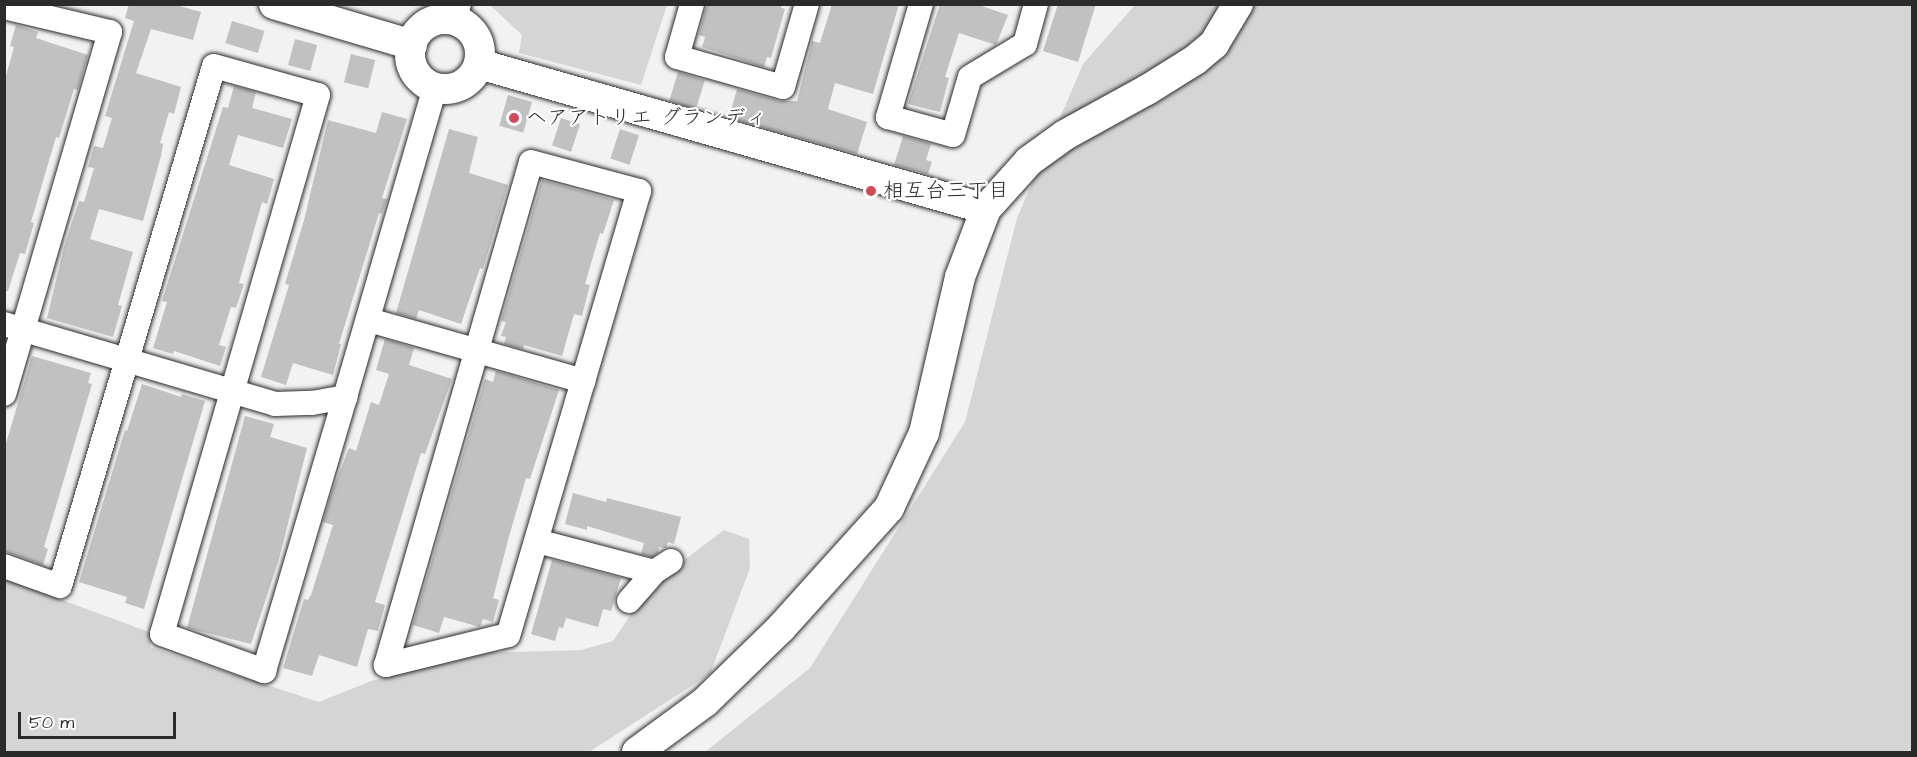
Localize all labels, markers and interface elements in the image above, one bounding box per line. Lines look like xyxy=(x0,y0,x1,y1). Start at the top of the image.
place label: ヘアアトリエ グランディ xyxy=(526,105,765,131)
marker: ヘアアトリエ グランディ xyxy=(507,111,521,125)
place label: 相互台三丁目 xyxy=(883,178,1009,204)
marker: 相互台三丁目 xyxy=(864,184,878,198)
scale bar xyxy=(21,700,178,738)
text: 50 m xyxy=(29,710,74,735)

